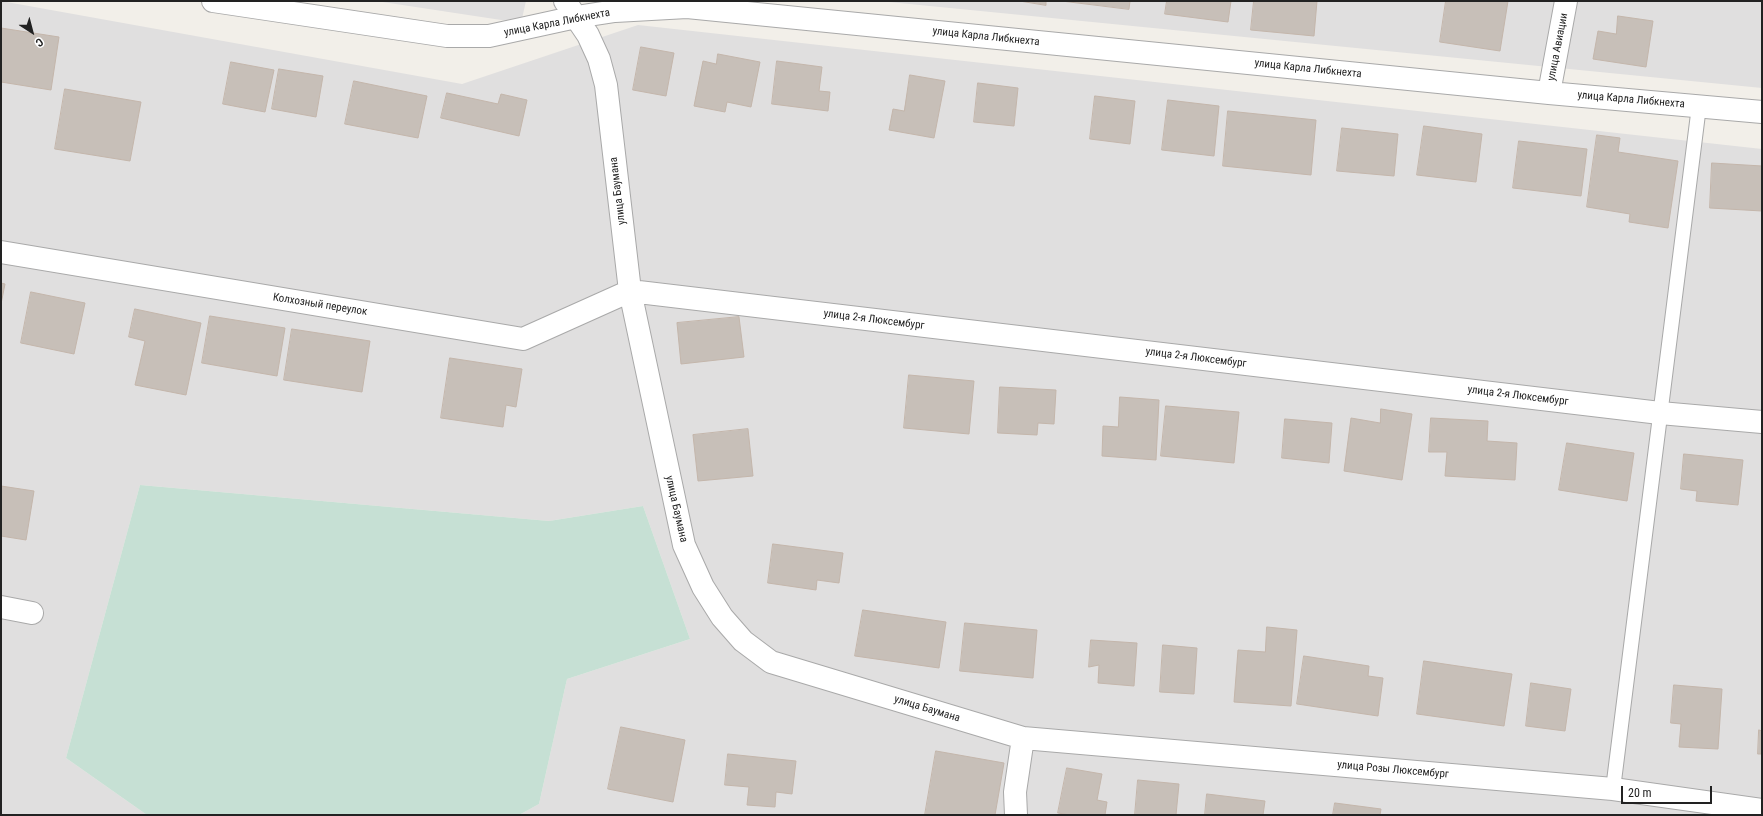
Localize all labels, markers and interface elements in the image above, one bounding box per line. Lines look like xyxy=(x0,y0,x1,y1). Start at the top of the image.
street label: улица Карла Либкнехта xyxy=(503,6,611,40)
north arrow xyxy=(12,12,52,52)
street label: улица Авиации xyxy=(1545,12,1571,82)
street label: улица Карла Либкнехта xyxy=(932,25,1040,49)
text: С xyxy=(33,35,46,49)
street label: улица Карла Либкнехта xyxy=(1254,57,1362,81)
street label: улица Карла Либкнехта xyxy=(1577,89,1685,111)
street label: улица Баумана xyxy=(607,156,629,226)
street label: Колхозный переулок xyxy=(272,291,368,319)
street label: улица 2-я Люксембург xyxy=(823,307,925,333)
street label: улица 2-я Люксембург xyxy=(1145,345,1247,371)
street label: улица 2-я Люксембург xyxy=(1467,383,1569,409)
street label: улица Баумана xyxy=(662,474,690,544)
street label: улица Баумана xyxy=(892,693,962,725)
street label: улица Розы Люксембург xyxy=(1337,759,1449,781)
scale bar xyxy=(1623,778,1714,804)
text: 20 m xyxy=(1628,786,1652,800)

